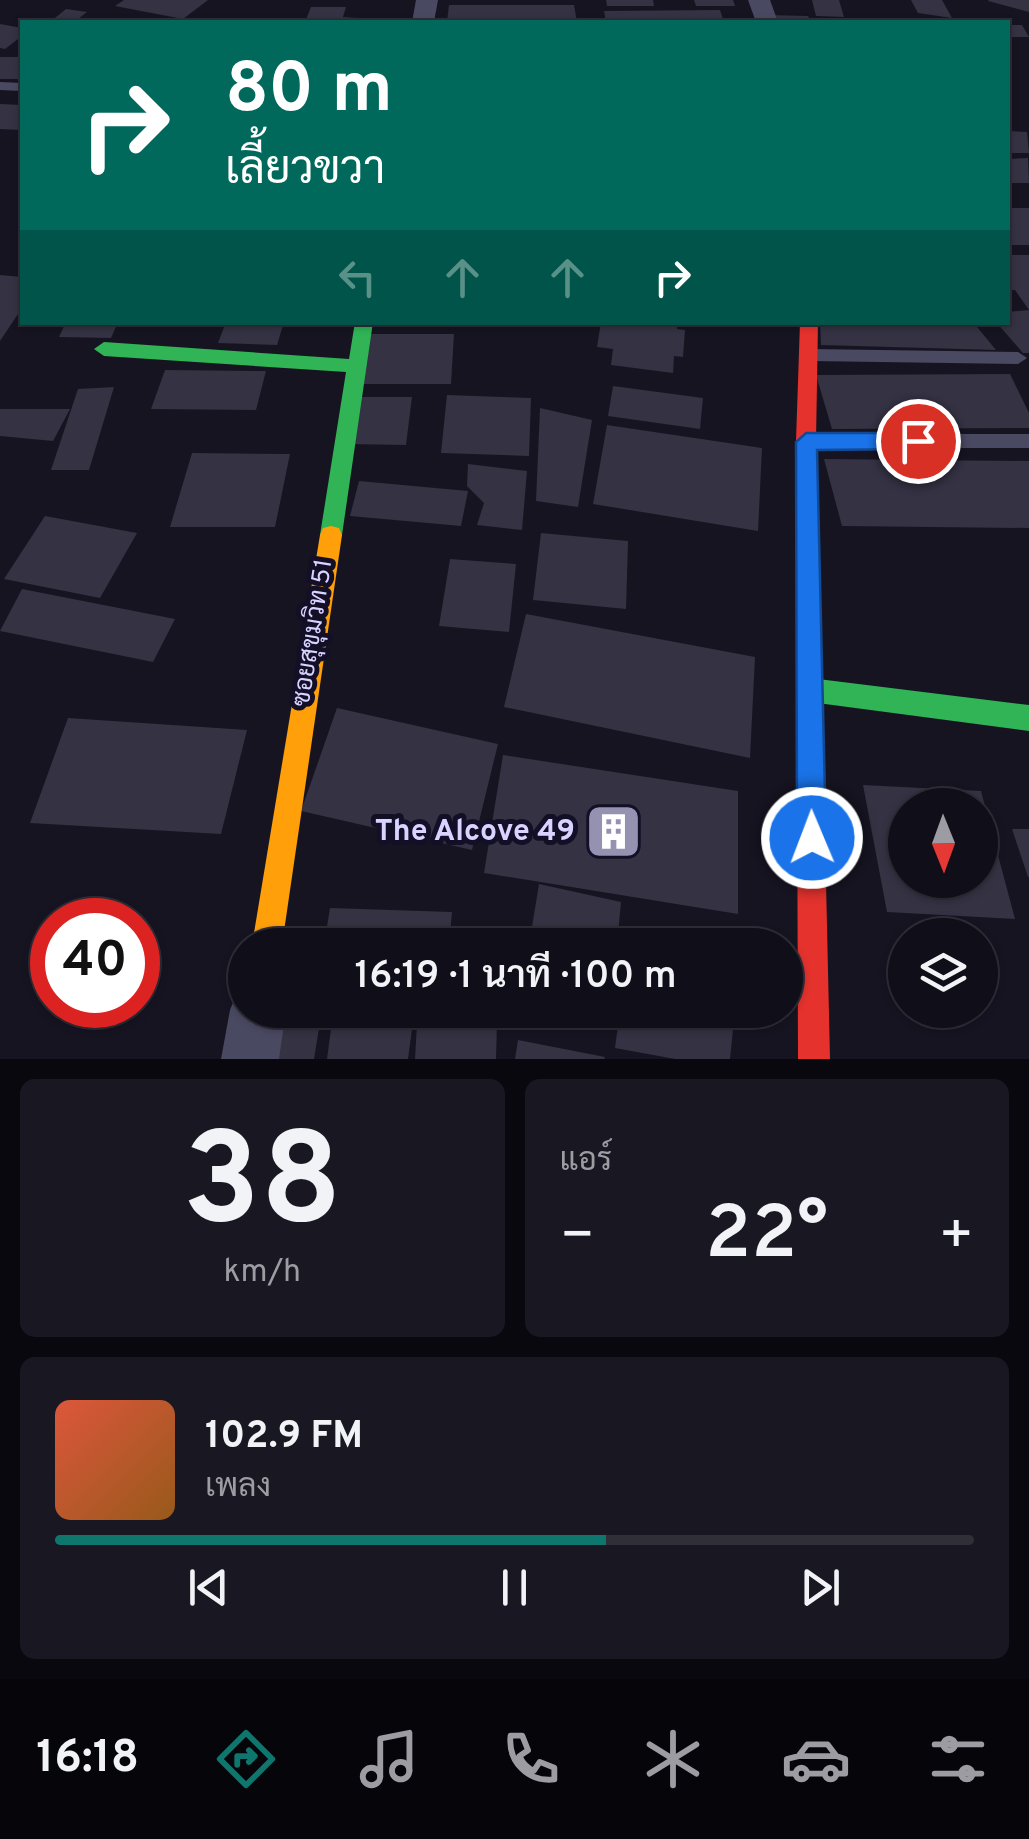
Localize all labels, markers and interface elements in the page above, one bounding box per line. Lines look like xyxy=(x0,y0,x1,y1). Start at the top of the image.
text: 80 m xyxy=(225,48,393,137)
icon: right xyxy=(60,60,190,190)
text: เลี้ยวขวา xyxy=(225,143,385,200)
icon: left xyxy=(330,250,385,305)
icon: ahead xyxy=(435,250,490,305)
icon: ahead xyxy=(540,250,595,305)
icon: right xyxy=(645,250,700,305)
pin xyxy=(876,399,961,484)
icon: arrive xyxy=(891,414,946,469)
street label: ซอยสุขุมวิท 51 xyxy=(285,557,341,709)
position arrow xyxy=(760,786,864,890)
north arrow xyxy=(888,788,998,898)
map controls xyxy=(888,788,998,1028)
building icon: The Alcove 49 xyxy=(584,802,644,862)
place label: The Alcove 49 xyxy=(375,814,575,851)
speed limit sign: 40 xyxy=(30,898,160,1028)
button: layers xyxy=(888,918,998,1028)
text: 16:19 · 1 นาที · 100 m xyxy=(354,953,677,1002)
text: 38 xyxy=(182,1105,342,1270)
text: แอร์ xyxy=(560,1142,612,1182)
text: 22° xyxy=(705,1190,828,1285)
text: − xyxy=(560,1203,595,1273)
text: + xyxy=(939,1203,974,1273)
text: km/h xyxy=(223,1253,301,1293)
text: 102.9 FM xyxy=(205,1413,363,1462)
text: เพลง xyxy=(205,1468,271,1508)
icon: previous xyxy=(181,1560,236,1615)
icon: pause xyxy=(487,1560,542,1615)
icon: next xyxy=(793,1560,848,1615)
icon: directions xyxy=(211,1724,281,1794)
icon: music xyxy=(354,1724,424,1794)
icon: phone xyxy=(496,1724,566,1794)
icon: climate xyxy=(638,1724,708,1794)
icon: car xyxy=(781,1724,851,1794)
icon: filters xyxy=(923,1724,993,1794)
text: 16:18 xyxy=(36,1731,139,1788)

